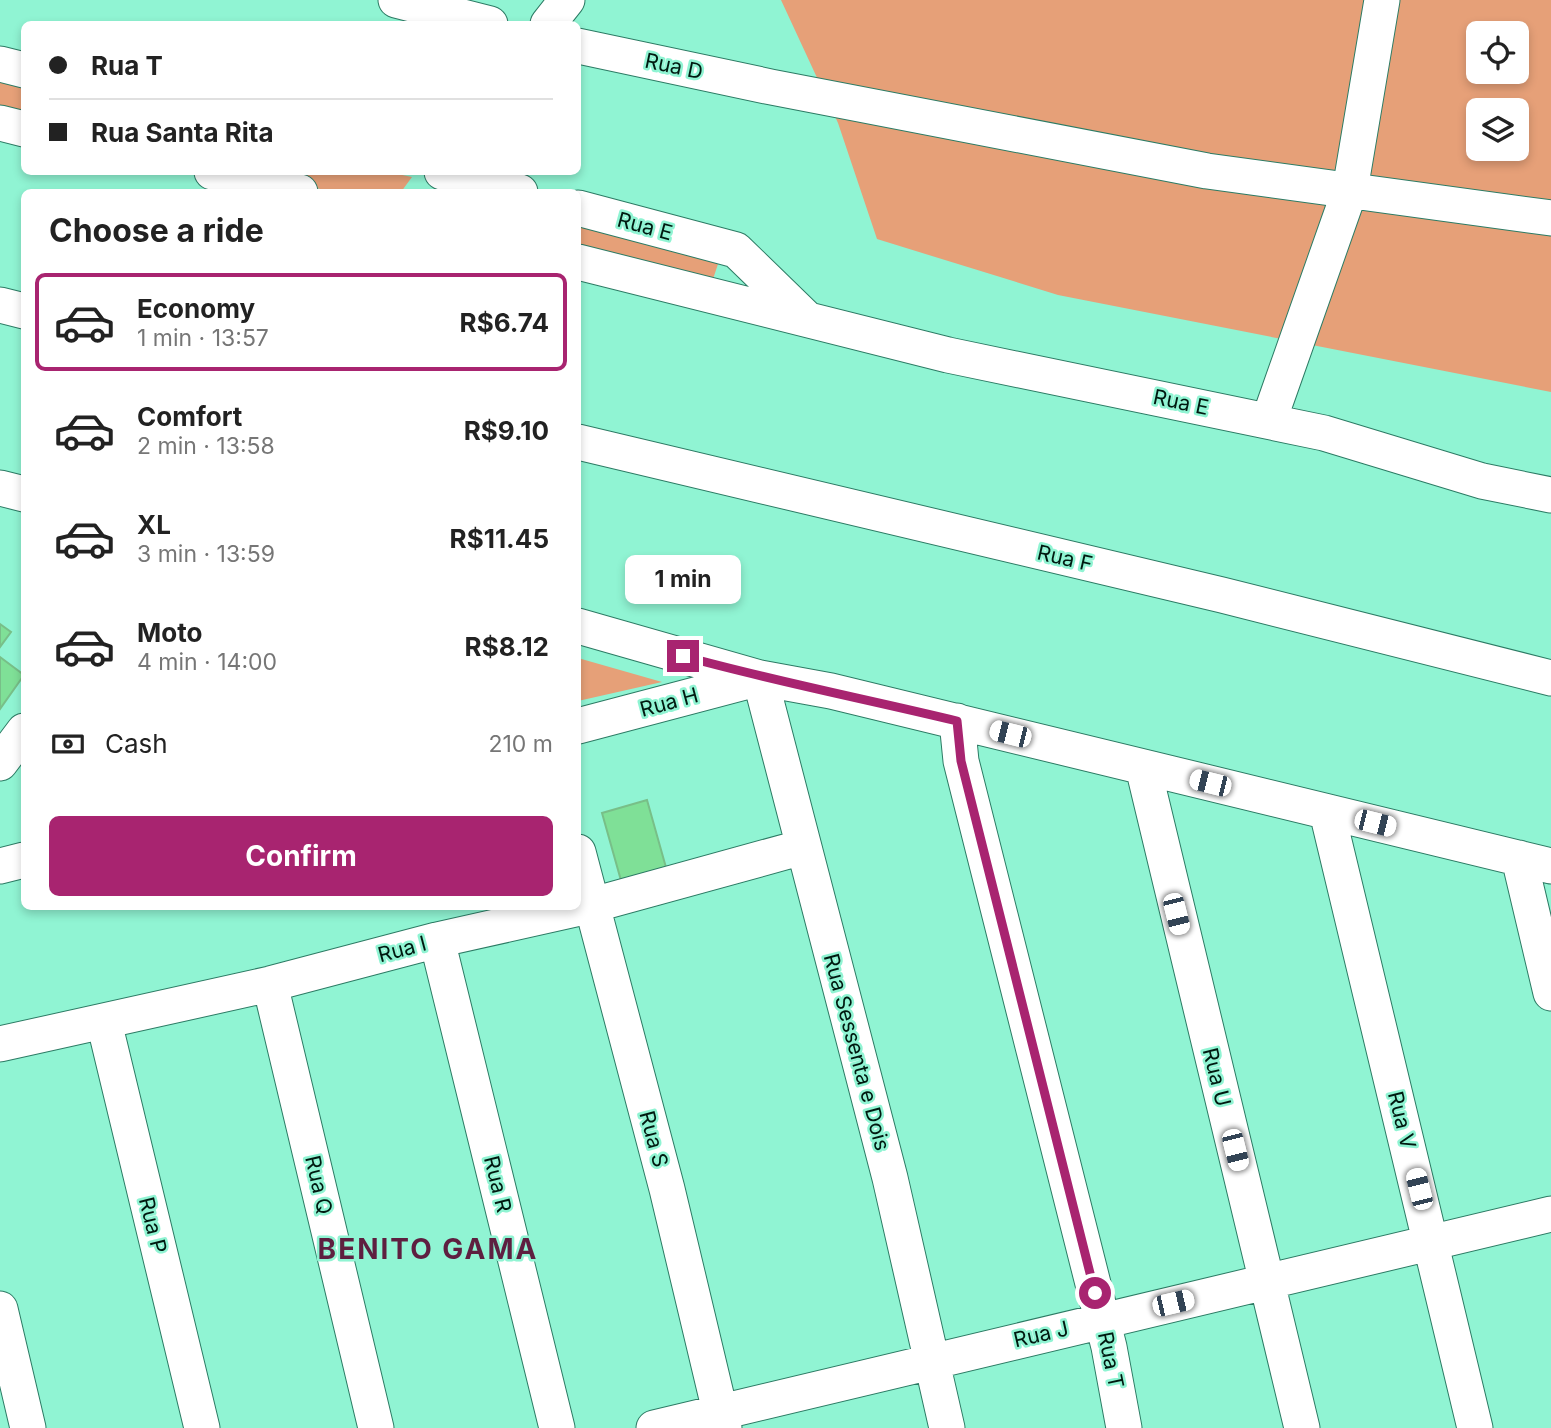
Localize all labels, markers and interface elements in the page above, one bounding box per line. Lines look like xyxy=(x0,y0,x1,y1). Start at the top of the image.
map controls xyxy=(1466,21,1529,161)
button: locate xyxy=(1466,21,1529,84)
street label: Rua D xyxy=(643,48,705,84)
text: Rua T xyxy=(91,50,163,81)
button: layers xyxy=(1466,98,1529,161)
text: Rua Santa Rita xyxy=(91,117,274,148)
street label: Rua E xyxy=(615,207,675,245)
text: Choose a ride xyxy=(49,211,264,250)
icon: car xyxy=(53,291,116,354)
text: Economy xyxy=(137,293,255,324)
text: R$6.74 xyxy=(460,307,549,338)
text: 1 min · 13:57 xyxy=(137,324,269,352)
street label: Rua E xyxy=(1151,384,1211,420)
icon: car xyxy=(53,399,116,462)
text: Comfort xyxy=(137,401,242,432)
text: R$9.10 xyxy=(464,415,549,446)
text: 2 min · 13:58 xyxy=(137,432,275,460)
icon: car xyxy=(53,507,116,570)
text: XL xyxy=(137,509,171,540)
text: R$11.45 xyxy=(450,523,549,554)
text: 3 min · 13:59 xyxy=(137,540,275,568)
street label: Rua F xyxy=(1035,540,1095,576)
callout: 1 min xyxy=(625,554,741,604)
text: 1 min xyxy=(655,565,711,593)
icon: car xyxy=(53,615,116,678)
text: Moto xyxy=(137,617,202,648)
text: R$8.12 xyxy=(465,631,549,662)
route end xyxy=(667,640,699,672)
text: 4 min · 14:00 xyxy=(137,648,277,676)
street label: Rua H xyxy=(637,682,701,722)
car xyxy=(988,719,1033,749)
icon: cash xyxy=(49,725,87,763)
text: Cash xyxy=(105,728,168,759)
text: 210 m xyxy=(488,730,553,758)
car xyxy=(1188,768,1233,798)
car xyxy=(1353,808,1398,838)
button: Confirm xyxy=(49,816,553,896)
car xyxy=(1161,891,1192,937)
street label: Rua I xyxy=(375,931,429,967)
street label: Rua Sessenta e Dois xyxy=(819,951,895,1153)
street label: Rua U xyxy=(1198,1045,1236,1109)
street label: Rua V xyxy=(1383,1089,1421,1151)
street label: Rua S xyxy=(635,1108,673,1170)
car xyxy=(1220,1127,1251,1173)
street label: Rua Q xyxy=(300,1153,338,1217)
street label: Rua R xyxy=(479,1153,517,1215)
car xyxy=(1404,1166,1435,1212)
street label: Rua P xyxy=(134,1194,172,1256)
district label: BENITO GAMA xyxy=(318,1232,538,1266)
route start xyxy=(1079,1277,1111,1309)
car xyxy=(1151,1288,1196,1318)
street label: Rua J xyxy=(1011,1316,1071,1352)
street label: Rua T xyxy=(1093,1329,1129,1391)

